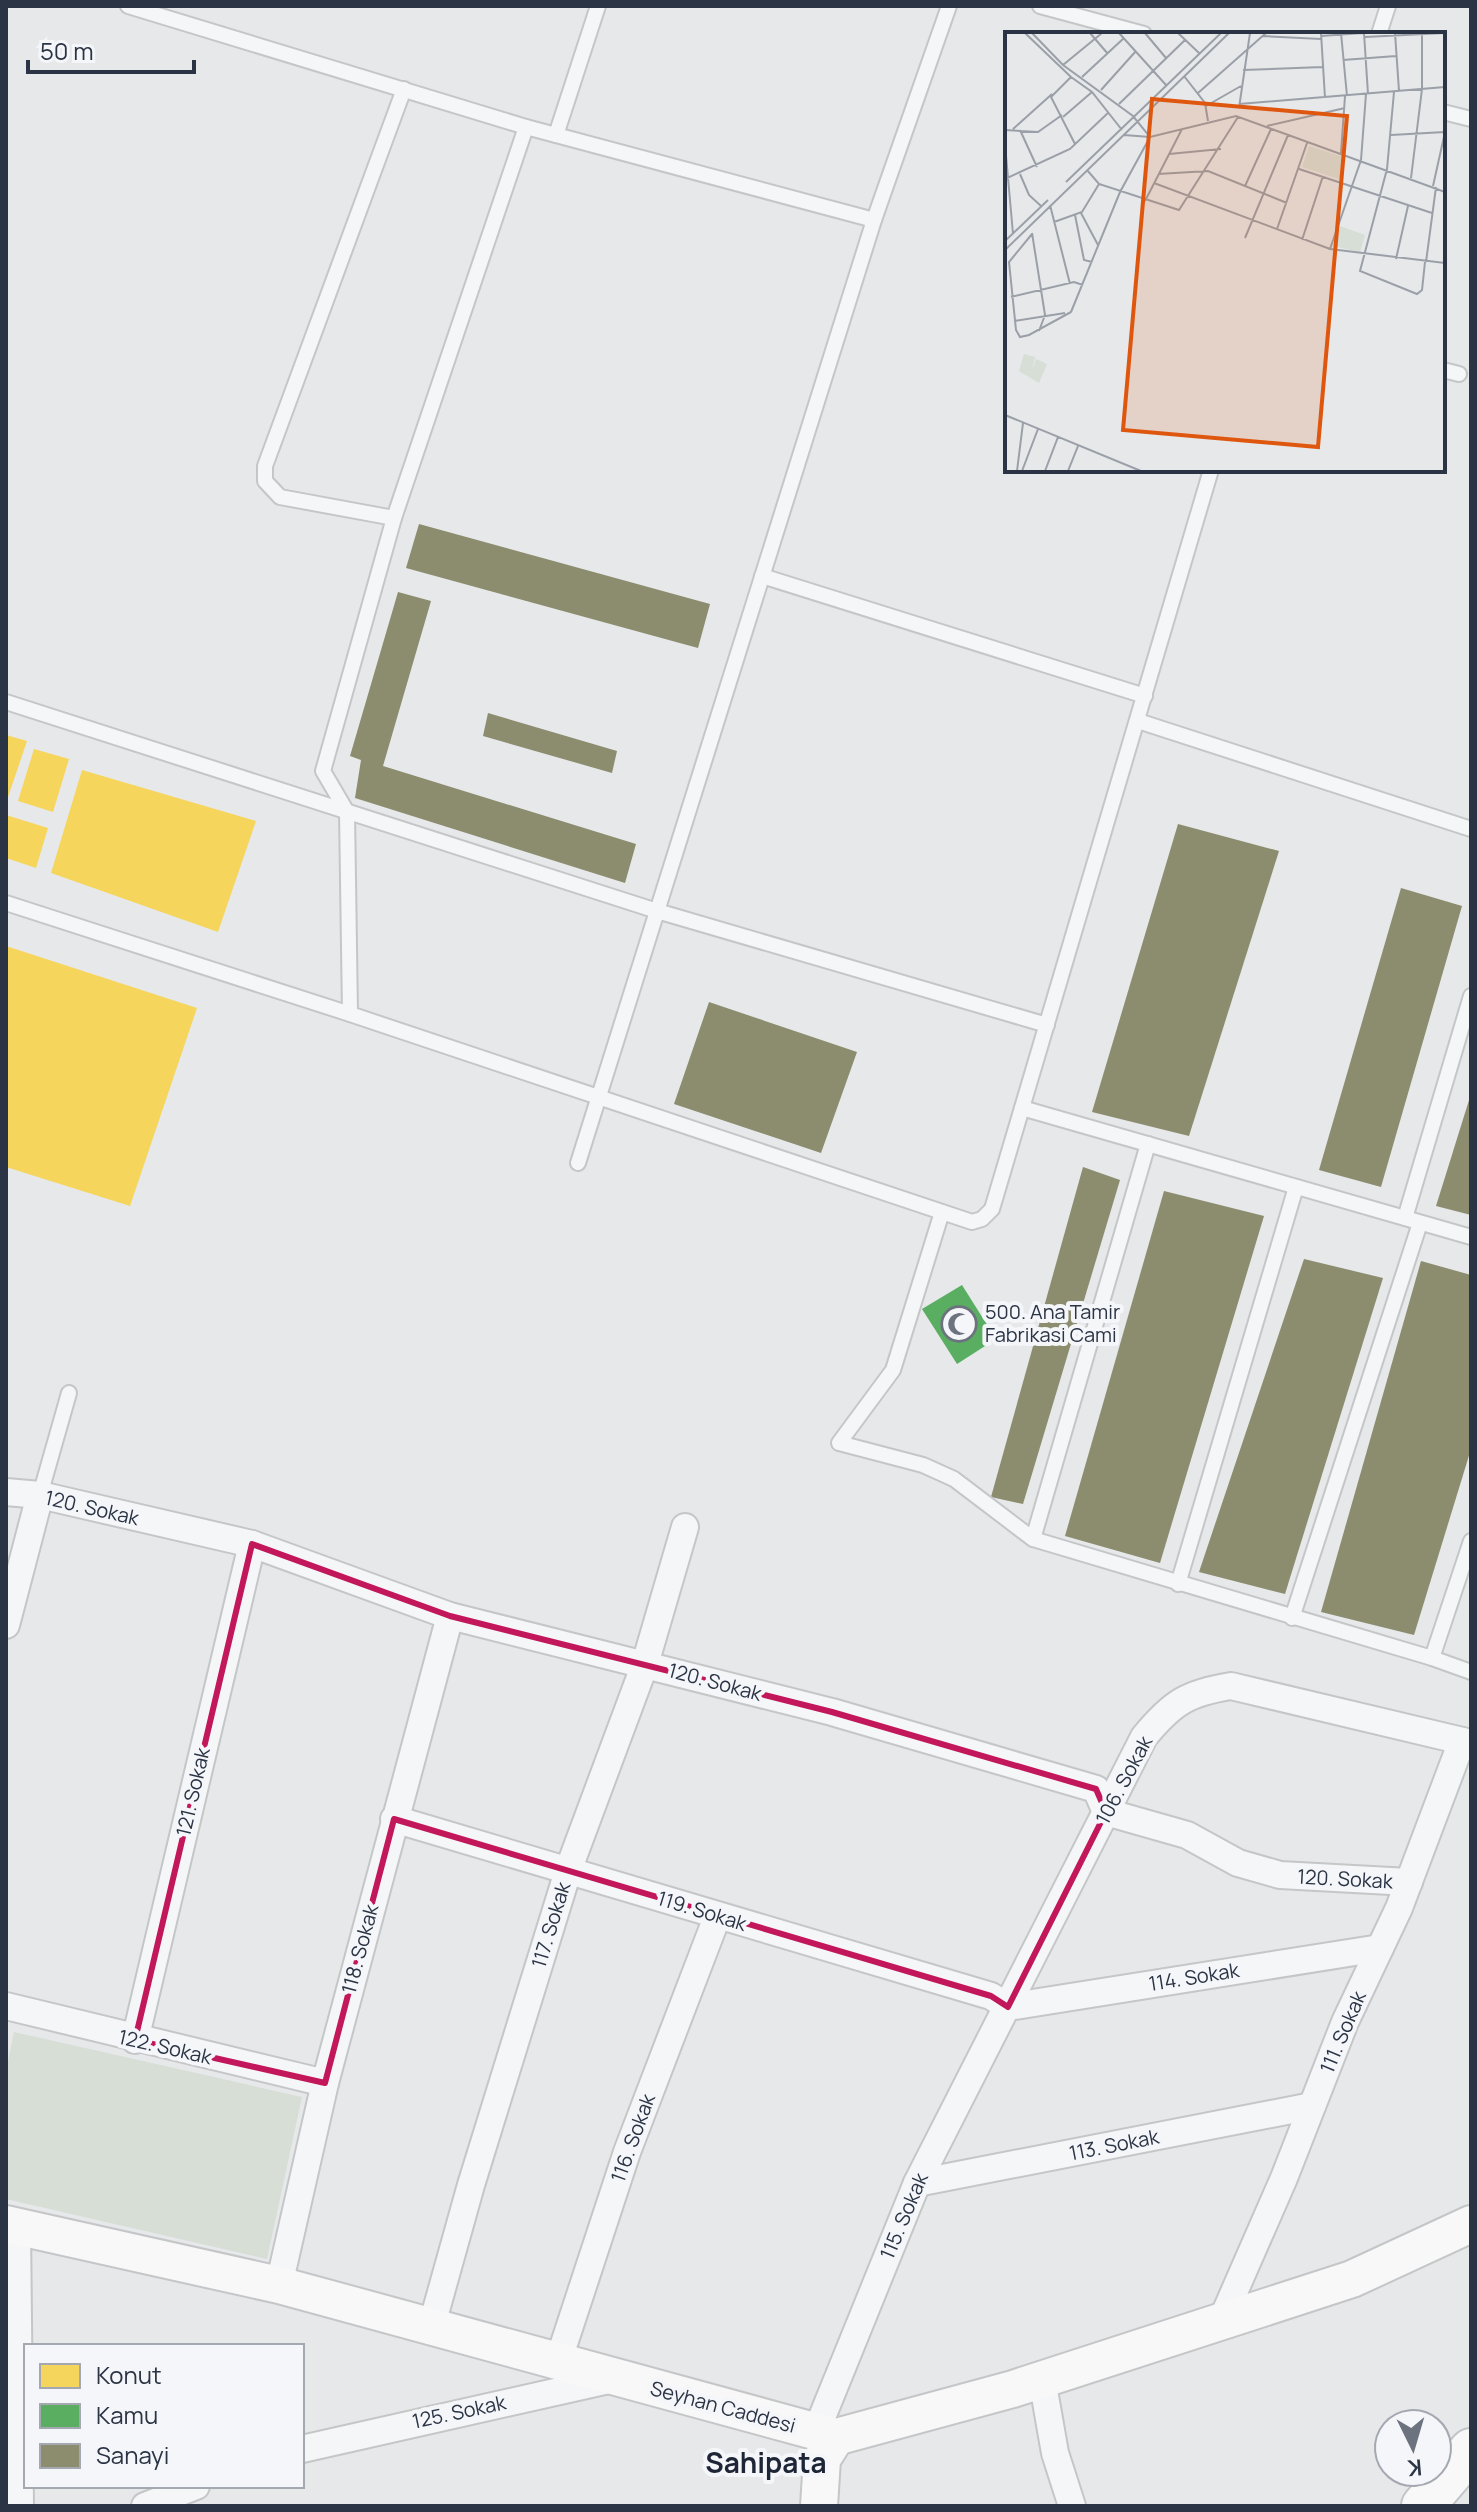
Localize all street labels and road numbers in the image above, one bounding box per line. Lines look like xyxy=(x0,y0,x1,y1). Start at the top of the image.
street label: 120. Sokak xyxy=(43,1484,143,1532)
street label: 120. Sokak xyxy=(665,1656,766,1707)
street label: 106. Sokak xyxy=(1089,1730,1159,1829)
street label: 121. Sokak xyxy=(169,1744,216,1839)
street label: 120. Sokak xyxy=(1297,1863,1395,1895)
street label: 117. Sokak xyxy=(525,1878,577,1971)
street label: 119. Sokak xyxy=(654,1884,751,1937)
street label: 118. Sokak xyxy=(335,1900,385,1997)
street label: 114. Sokak xyxy=(1147,1956,1242,1997)
street label: 111. Sokak xyxy=(1313,1986,1372,2077)
street label: 122. Sokak xyxy=(116,2023,215,2071)
street label: 116. Sokak xyxy=(604,2089,661,2186)
street label: 113. Sokak xyxy=(1067,2122,1162,2166)
street label: 115. Sokak xyxy=(873,2168,934,2263)
street label: Seyhan Caddesi xyxy=(648,2374,799,2439)
street label: 125. Sokak xyxy=(410,2388,509,2435)

